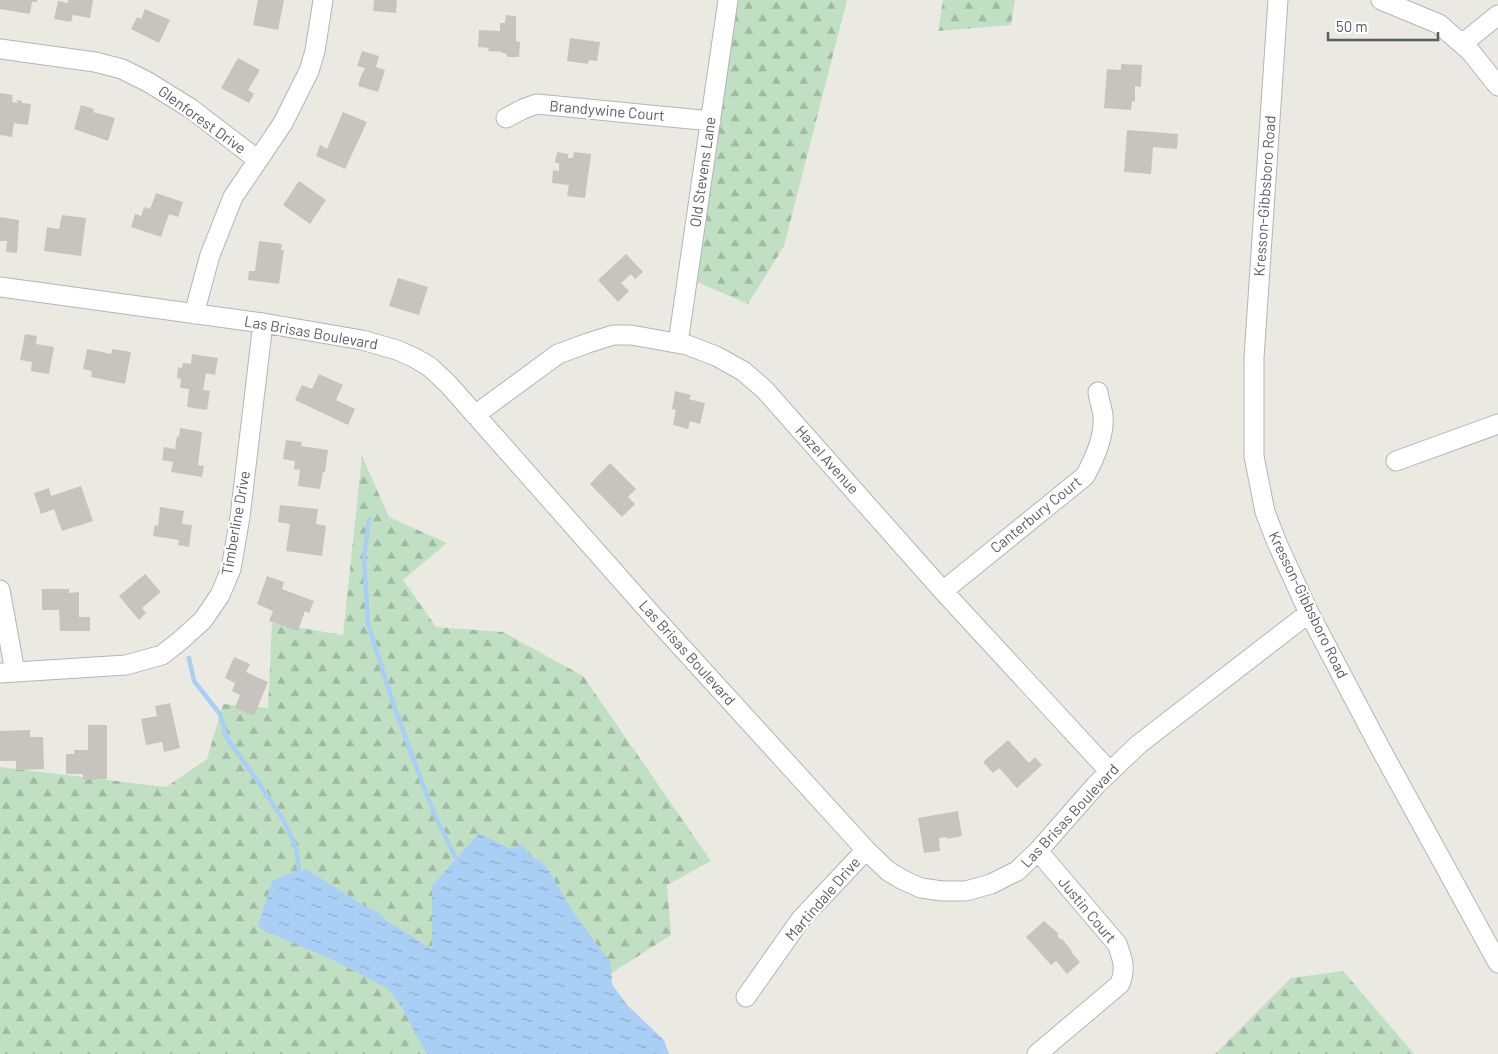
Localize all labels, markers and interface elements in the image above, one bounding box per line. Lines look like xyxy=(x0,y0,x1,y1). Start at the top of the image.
scale bar xyxy=(1328,10,1438,42)
text: 50 m xyxy=(1336,17,1368,35)
street label: Glenforest Drive xyxy=(155,81,250,157)
street label: Brandywine Court xyxy=(549,96,665,124)
street label: Kresson-Gibbsboro Road xyxy=(1249,115,1279,277)
street label: Old Stevens Lane xyxy=(685,116,719,228)
street label: Las Brisas Boulevard xyxy=(243,311,379,353)
street label: Hazel Avenue xyxy=(792,421,863,497)
street label: Timberline Drive xyxy=(217,469,253,576)
street label: Canterbury Court xyxy=(986,472,1085,556)
street label: Kresson-Gibbsboro Road xyxy=(1265,528,1352,681)
street label: Las Brisas Boulevard xyxy=(636,596,740,709)
street label: Las Brisas Boulevard xyxy=(1017,760,1122,871)
street label: Martindale Drive xyxy=(781,853,863,944)
street label: Justin Court xyxy=(1055,873,1121,946)

